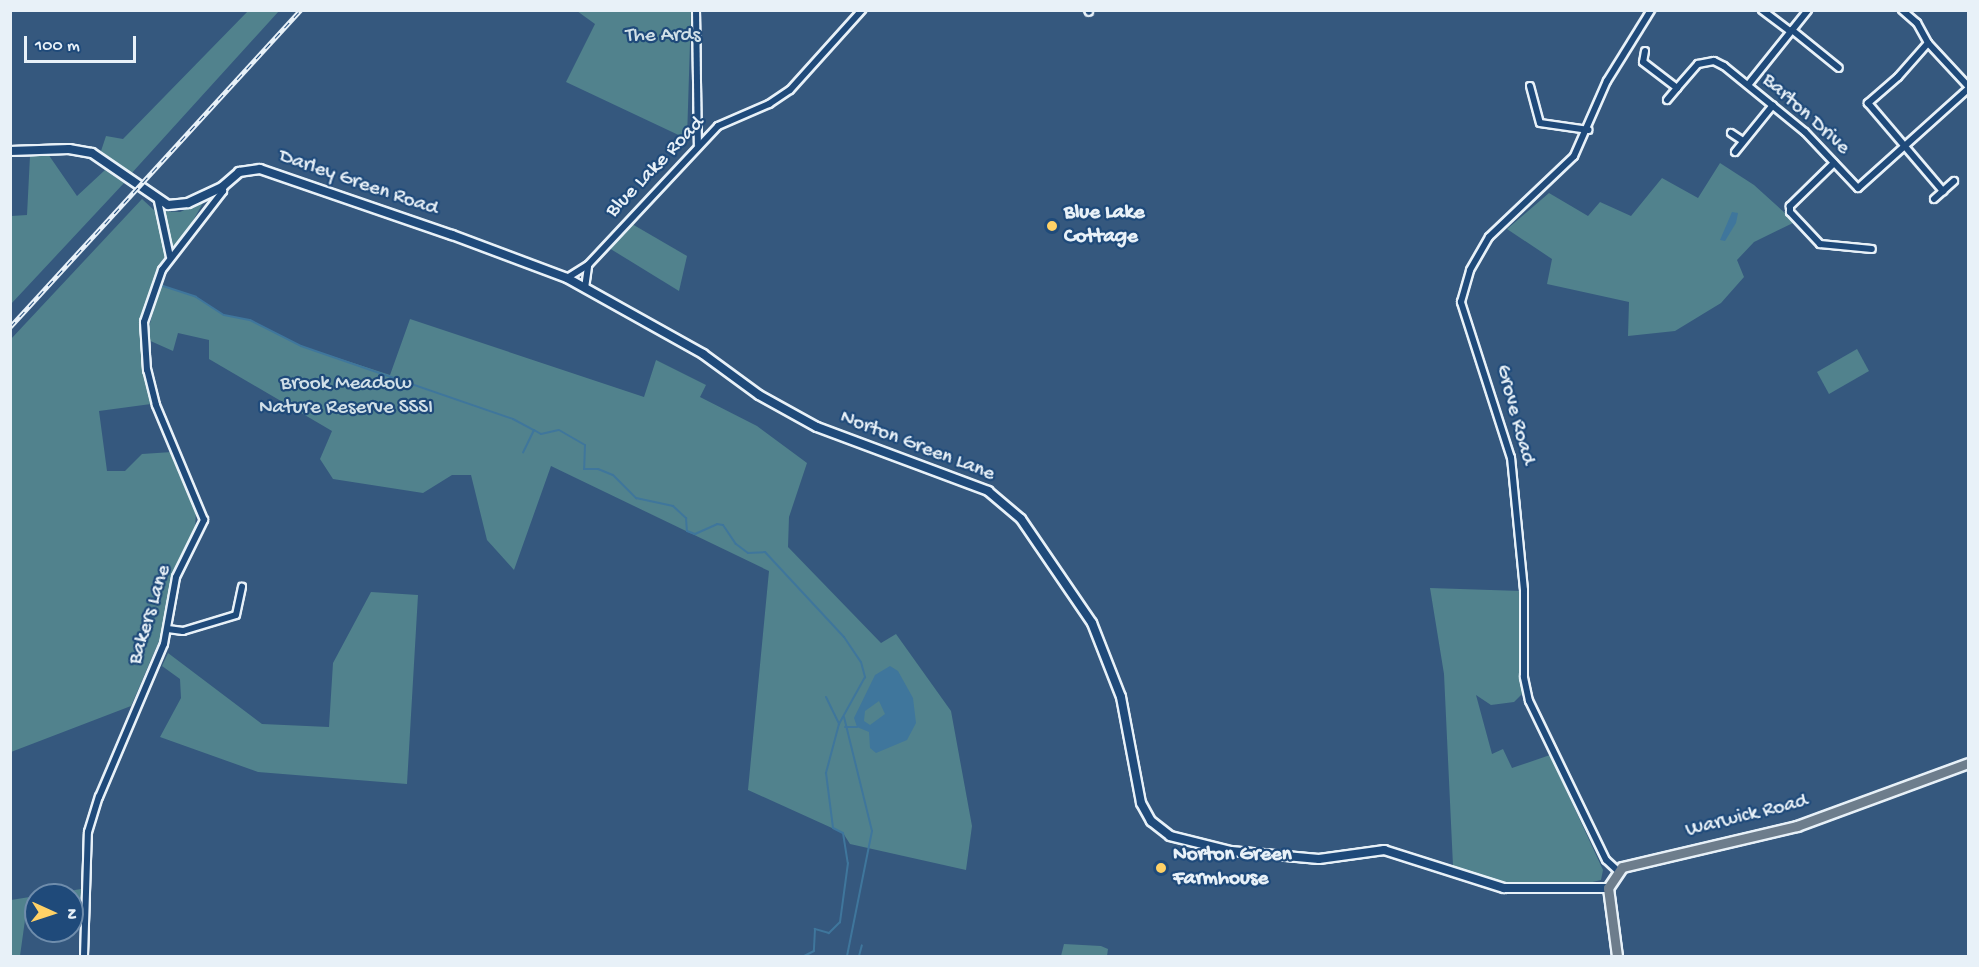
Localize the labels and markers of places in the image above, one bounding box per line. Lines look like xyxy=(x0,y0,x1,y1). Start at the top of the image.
place label: Blue Lake Cottage xyxy=(1064,201,1145,251)
marker: Blue Lake Cottage xyxy=(1045,219,1059,233)
place label: Norton Green Farmhouse xyxy=(1173,843,1292,893)
marker: Norton Green Farmhouse xyxy=(1154,861,1168,875)

